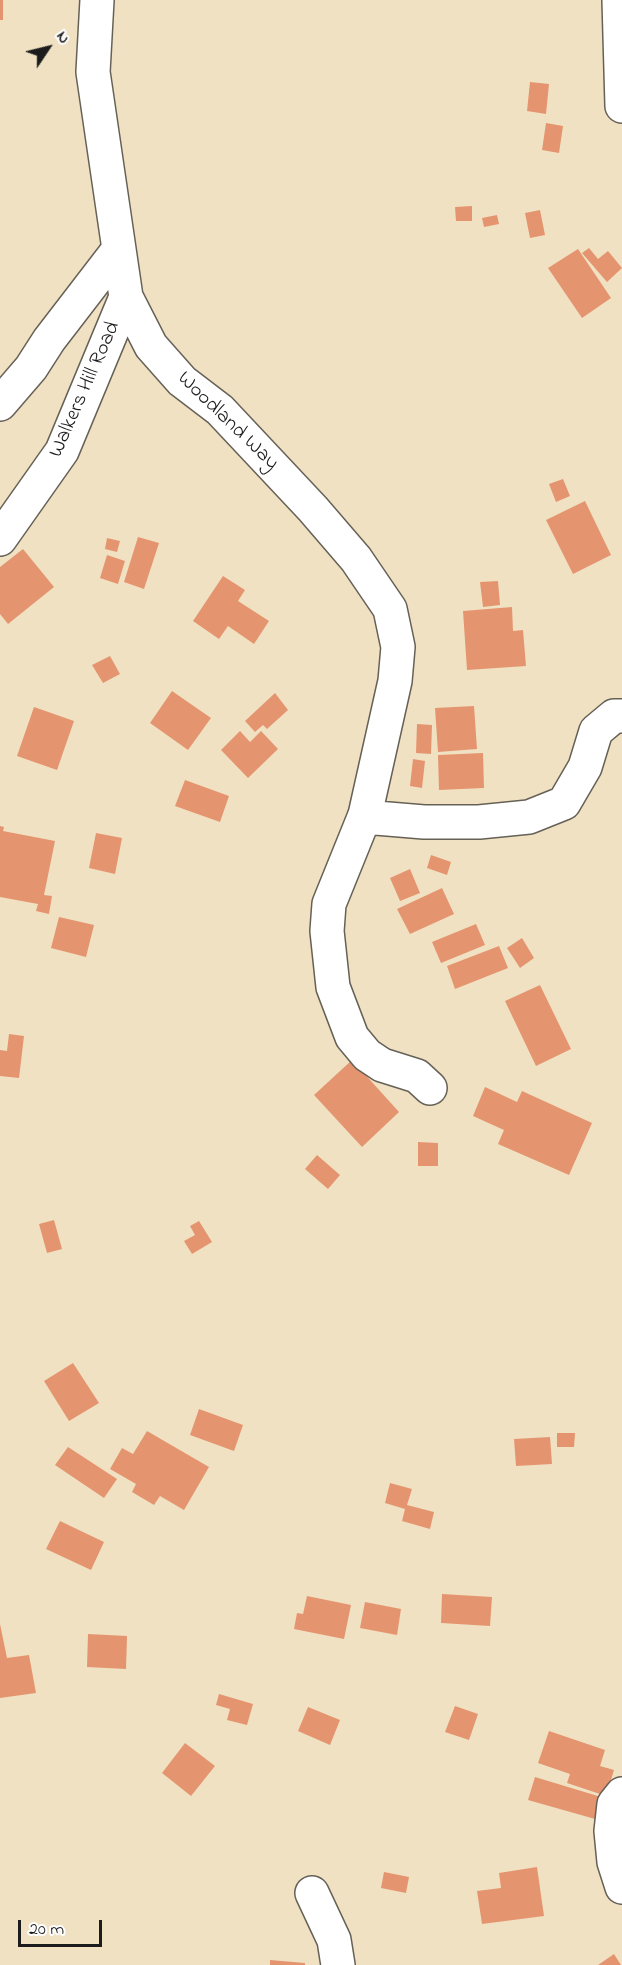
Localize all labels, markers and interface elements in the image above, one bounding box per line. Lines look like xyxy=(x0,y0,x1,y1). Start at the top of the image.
north arrow xyxy=(18,18,78,78)
text: N xyxy=(50,26,76,49)
street label: Walkers Hill Road xyxy=(45,318,127,462)
street label: Woodland Way xyxy=(171,367,283,477)
scale bar xyxy=(21,1908,105,1946)
text: 20 m xyxy=(29,1917,64,1943)

